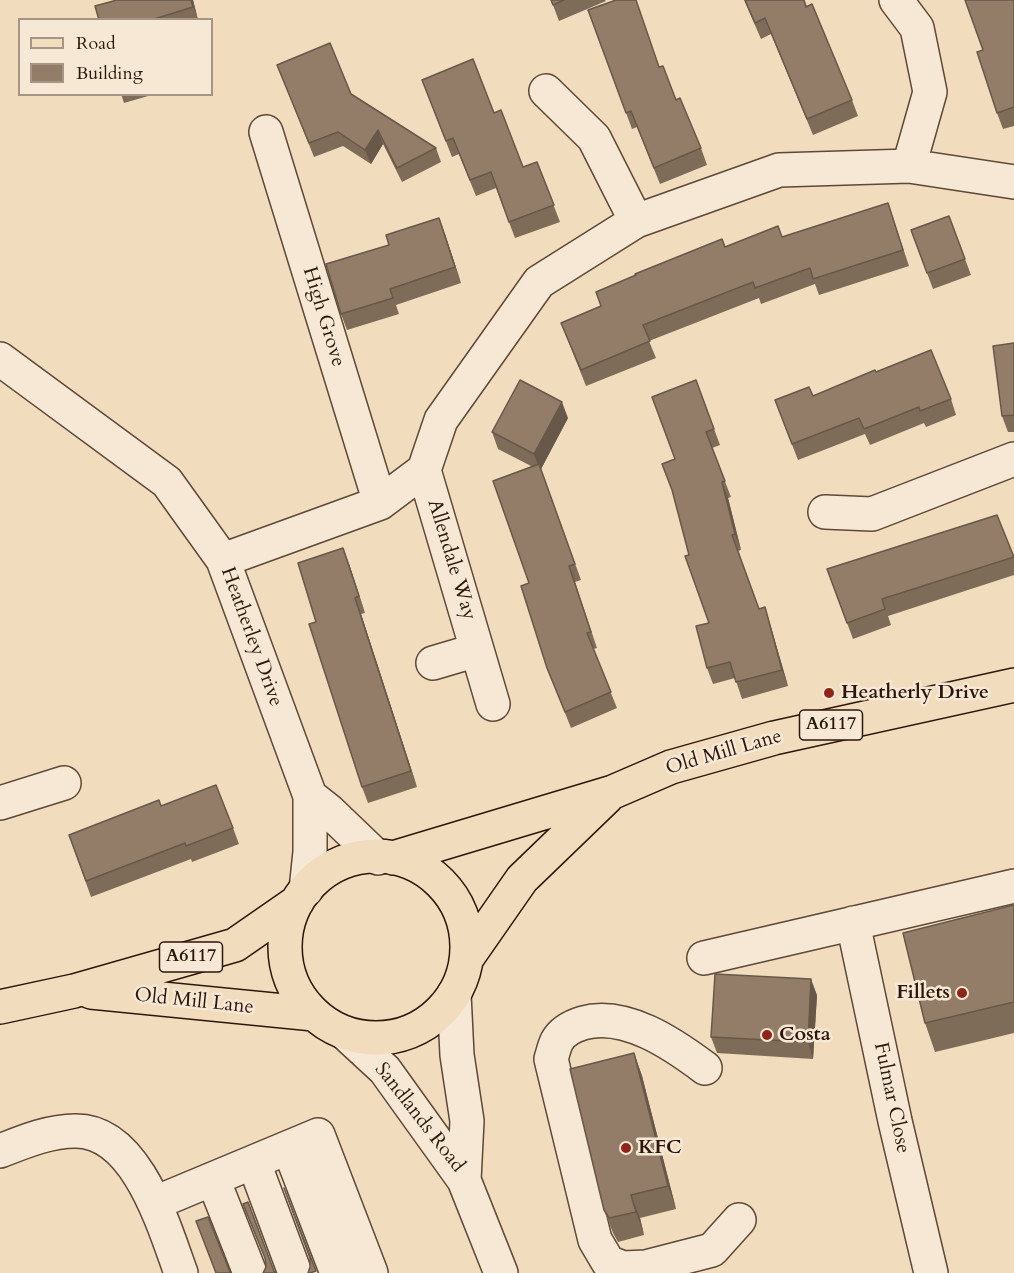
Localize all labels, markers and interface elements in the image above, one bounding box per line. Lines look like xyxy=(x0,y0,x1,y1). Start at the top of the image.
legend xyxy=(18,18,213,96)
text: Road xyxy=(76,31,116,56)
text: Building xyxy=(76,61,143,86)
street label: High Grove xyxy=(296,264,350,370)
street label: Allendale Way xyxy=(421,497,481,623)
street label: Heatherley Drive xyxy=(215,564,287,710)
place label: Heatherly Drive xyxy=(841,681,989,705)
marker: Heatherly Drive xyxy=(822,686,836,700)
road number: A6117 xyxy=(800,710,862,740)
street label: Old Mill Lane xyxy=(663,725,785,781)
road number: A6117 xyxy=(160,942,222,972)
place label: Fillets xyxy=(896,981,950,1005)
street label: Old Mill Lane xyxy=(133,984,255,1020)
marker: Fillets xyxy=(955,986,969,1000)
place label: Costa xyxy=(779,1023,831,1047)
marker: Costa xyxy=(760,1028,774,1042)
street label: Fulmar Close xyxy=(868,1040,914,1156)
street label: Sandlands Road xyxy=(369,1058,469,1178)
place label: KFC xyxy=(638,1136,682,1160)
marker: KFC xyxy=(619,1141,633,1155)

